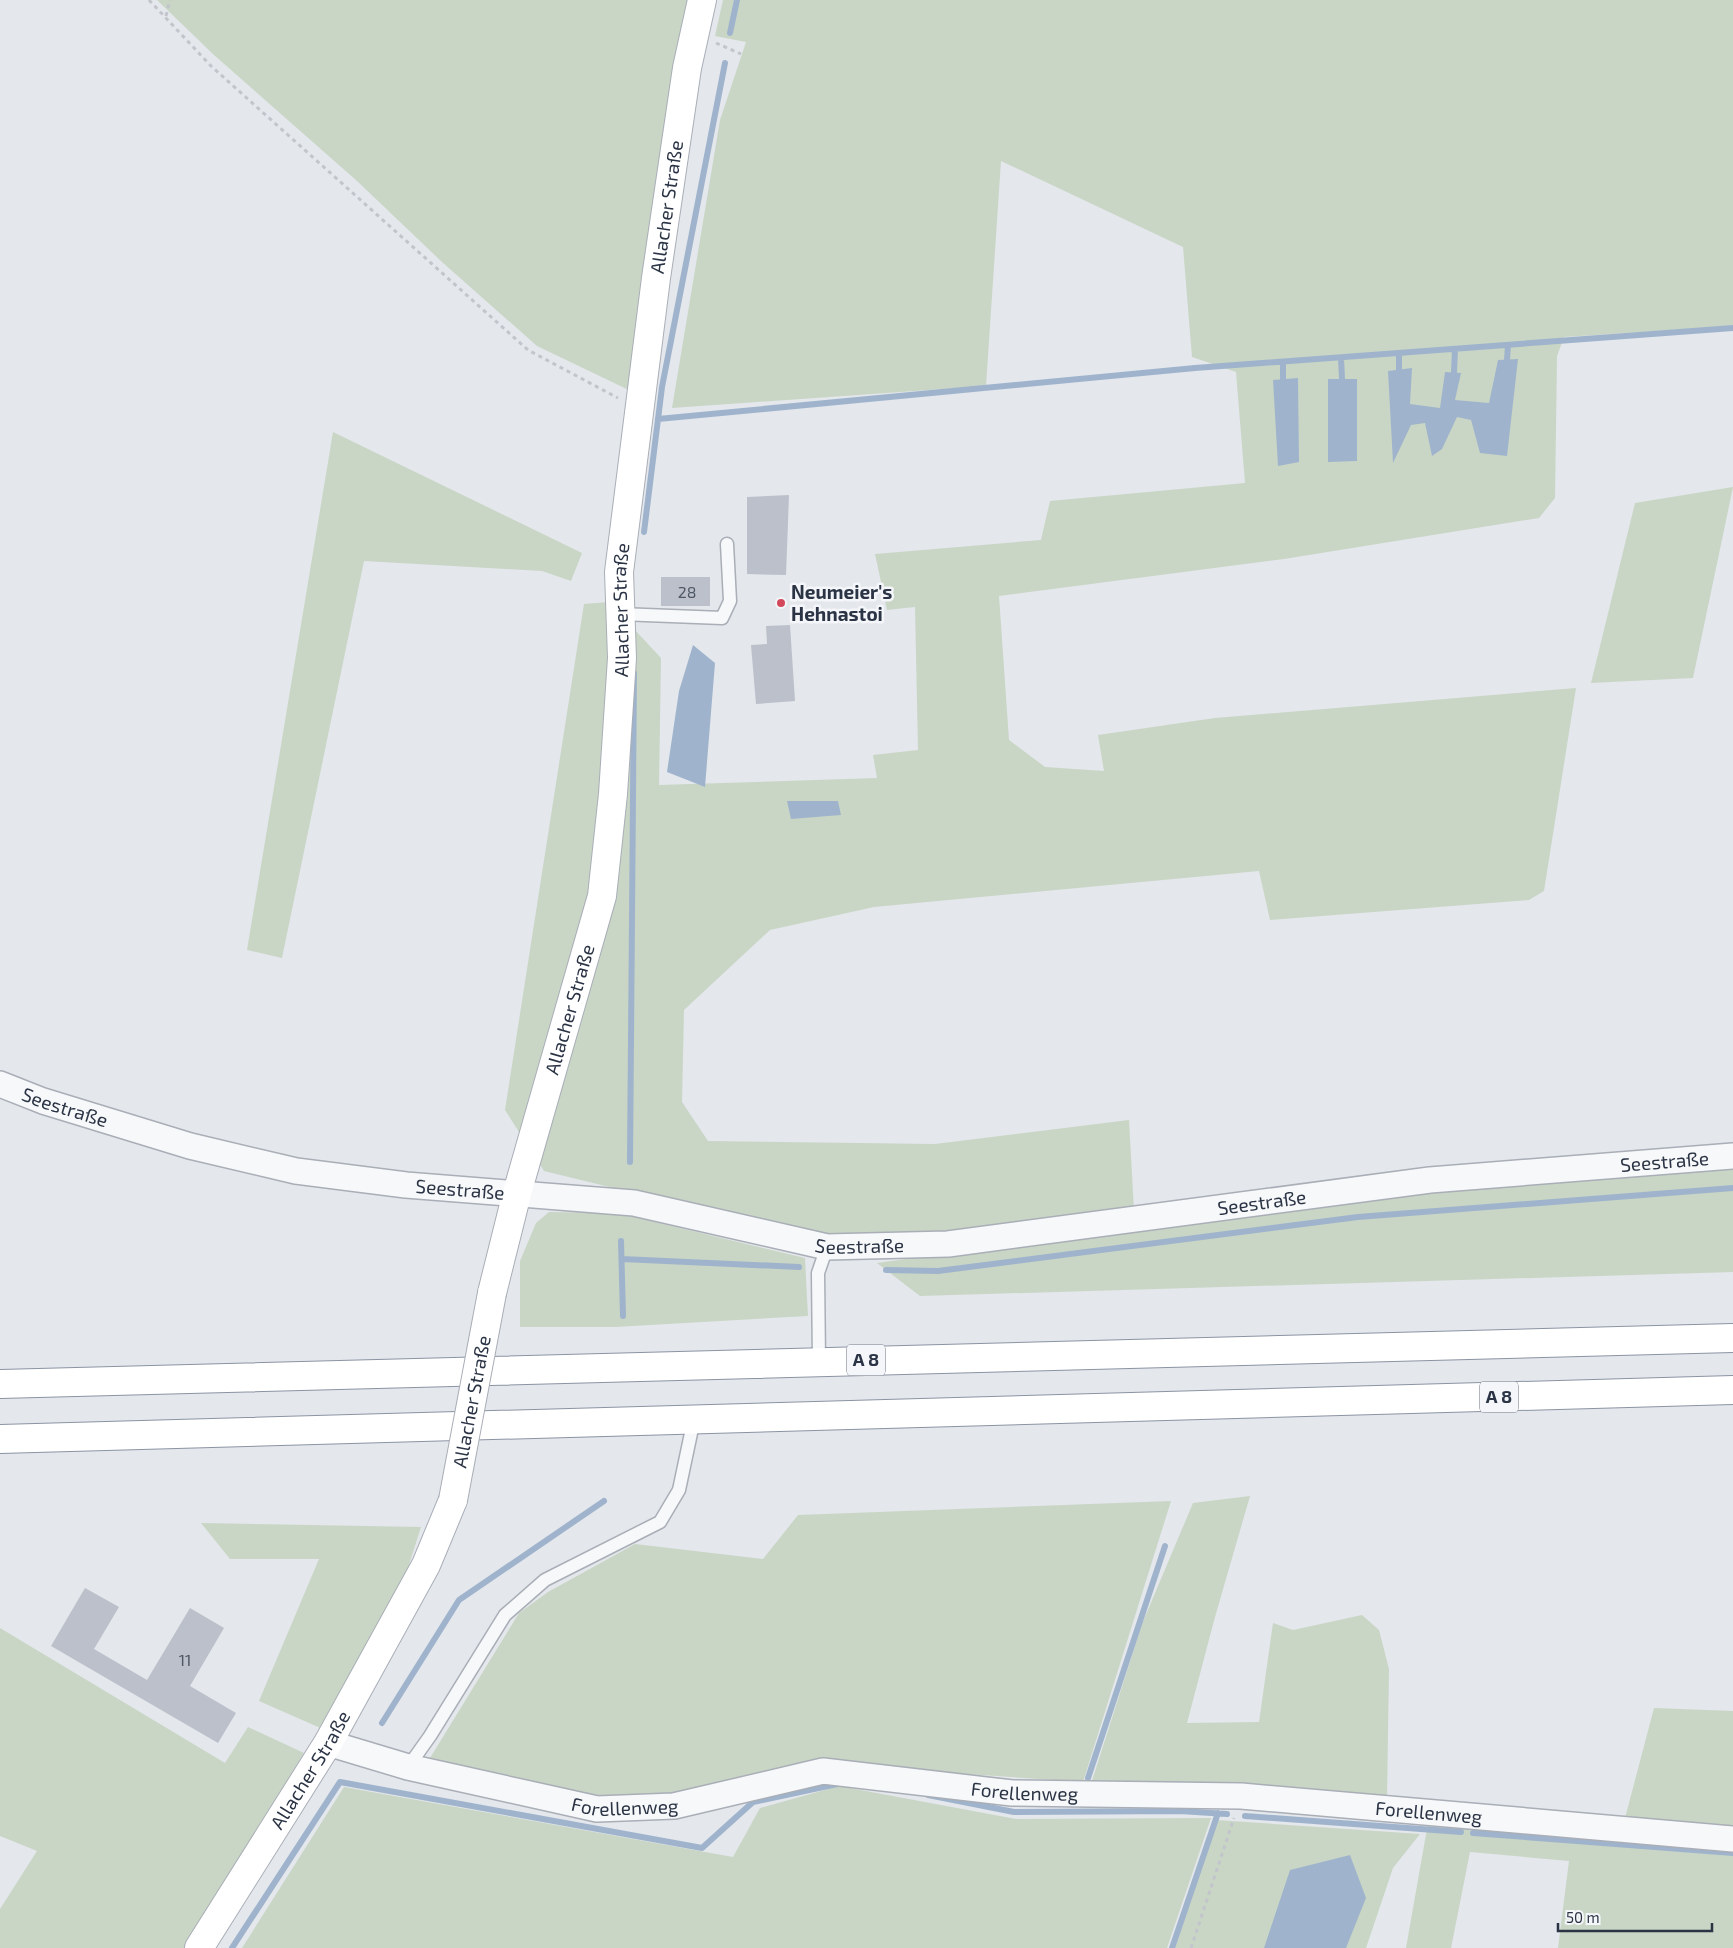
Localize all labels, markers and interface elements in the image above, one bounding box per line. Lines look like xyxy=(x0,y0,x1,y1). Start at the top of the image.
street label: Allacher Straße xyxy=(645,139,687,275)
street label: Allacher Straße xyxy=(607,541,634,678)
place label: Neumeier's Hehnastoi xyxy=(791,580,892,625)
house number: 28 xyxy=(678,582,696,601)
marker: Neumeier's Hehnastoi xyxy=(775,597,787,609)
street label: Allacher Straße xyxy=(539,941,599,1077)
street label: Seestraße xyxy=(19,1082,111,1131)
street label: Seestraße xyxy=(1619,1146,1710,1176)
street label: Seestraße xyxy=(415,1174,505,1204)
street label: Seestraße xyxy=(1216,1185,1307,1219)
street label: Seestraße xyxy=(813,1233,904,1258)
street label: Allacher Straße xyxy=(447,1333,495,1470)
road number: A 8 xyxy=(847,1344,885,1376)
road number: A 8 xyxy=(1480,1381,1518,1412)
house number: 11 xyxy=(179,1650,191,1669)
street label: Allacher Straße xyxy=(265,1707,355,1833)
street label: Forellenweg xyxy=(970,1776,1079,1805)
street label: Forellenweg xyxy=(569,1792,679,1820)
street label: Forellenweg xyxy=(1374,1796,1484,1828)
scale bar xyxy=(1558,1900,1712,1932)
text: 50 m xyxy=(1566,1908,1600,1926)

